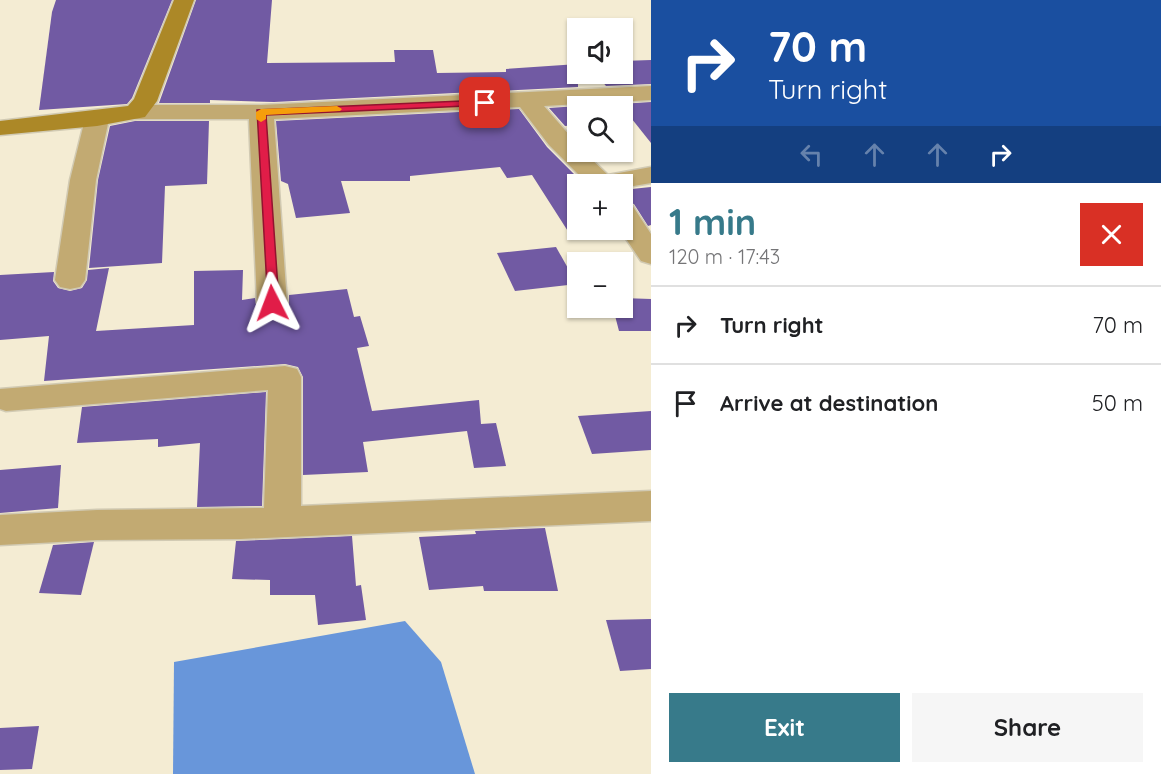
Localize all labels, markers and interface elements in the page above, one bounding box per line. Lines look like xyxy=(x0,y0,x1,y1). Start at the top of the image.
map controls xyxy=(567,18,633,318)
button: sound xyxy=(567,18,633,84)
text: 70 m xyxy=(768,20,867,73)
icon: right xyxy=(669,24,747,102)
text: Turn right xyxy=(768,72,887,106)
pin xyxy=(459,77,510,128)
icon: arrive xyxy=(468,86,501,119)
button: search xyxy=(567,96,633,162)
icon: left xyxy=(795,138,828,171)
icon: ahead xyxy=(858,138,891,171)
icon: ahead xyxy=(921,138,954,171)
icon: right xyxy=(984,138,1017,171)
button: + xyxy=(567,174,633,240)
text: 1 min xyxy=(669,199,756,244)
button: close xyxy=(1080,203,1143,266)
text: 120 m · 17:43 xyxy=(669,244,780,269)
button: − xyxy=(567,252,633,318)
position arrow xyxy=(240,271,304,335)
icon: right xyxy=(669,309,702,342)
text: Turn right xyxy=(720,311,824,339)
text: 70 m xyxy=(1093,311,1143,339)
icon: arrive xyxy=(669,387,702,420)
text: Arrive at destination xyxy=(720,389,938,417)
text: 50 m xyxy=(1092,389,1143,417)
button: Exit xyxy=(669,693,900,762)
button: Share xyxy=(912,693,1143,762)

